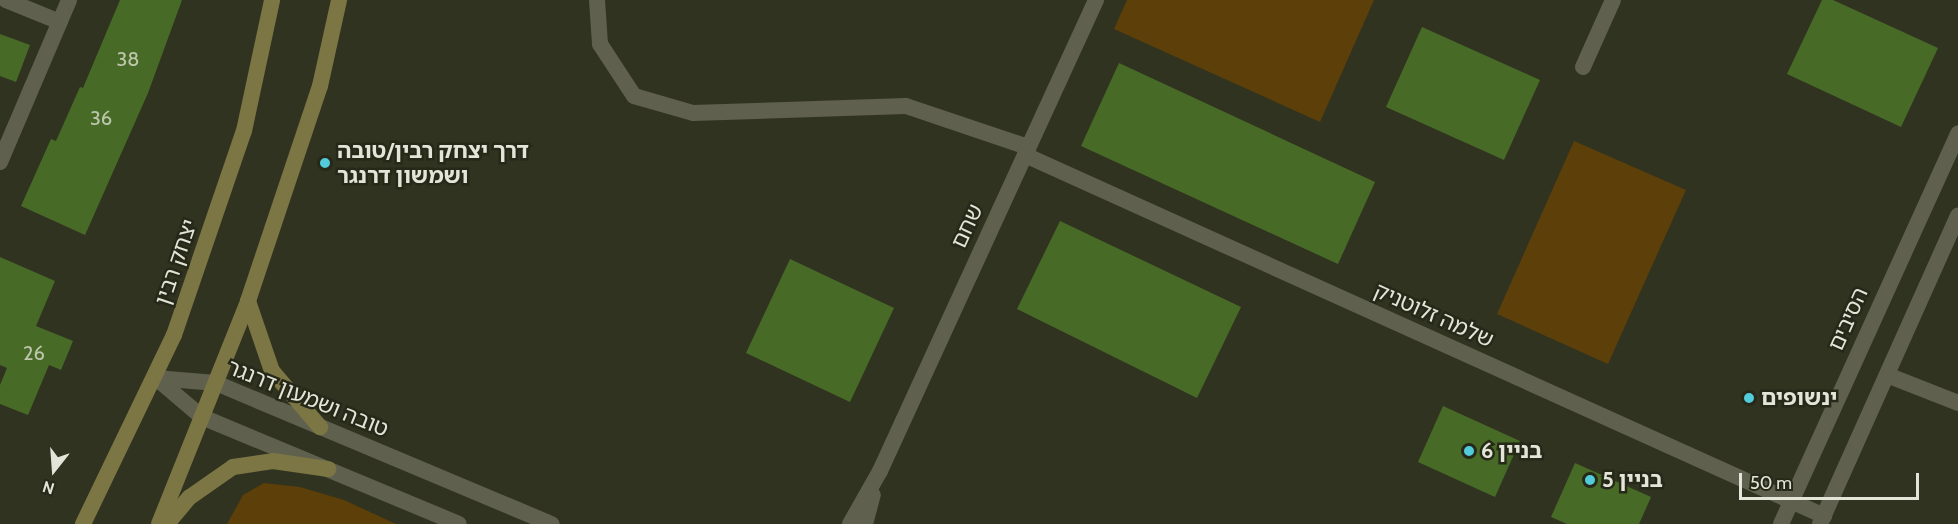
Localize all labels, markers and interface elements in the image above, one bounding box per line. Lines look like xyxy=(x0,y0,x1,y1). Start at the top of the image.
house number: 38 xyxy=(117,47,139,71)
house number: 36 xyxy=(90,106,112,130)
place label: דרך יצחק רבין/טובה ושמשון דרנגר xyxy=(337,137,529,188)
marker: דרך יצחק רבין/טובה ושמשון דרנגר xyxy=(318,156,332,170)
street label: שחם xyxy=(945,200,989,252)
street label: יצחק רבין xyxy=(149,216,203,308)
street label: שלמה זלוטניק xyxy=(1370,277,1498,353)
street label: הסיבים xyxy=(1822,283,1874,355)
house number: 26 xyxy=(23,341,45,365)
street label: טובה ושמעון דרנגר xyxy=(224,354,392,442)
place label: ינשופים xyxy=(1761,385,1837,411)
marker: ינשופים xyxy=(1742,391,1756,405)
place label: בניין 6 xyxy=(1481,438,1542,464)
north arrow xyxy=(24,440,84,500)
marker: בניין 6 xyxy=(1462,444,1476,458)
scale bar xyxy=(1742,461,1922,499)
place label: בניין 5 xyxy=(1602,467,1663,493)
text: 50 m xyxy=(1750,472,1792,494)
marker: בניין 5 xyxy=(1583,473,1597,487)
text: N xyxy=(40,477,57,498)

